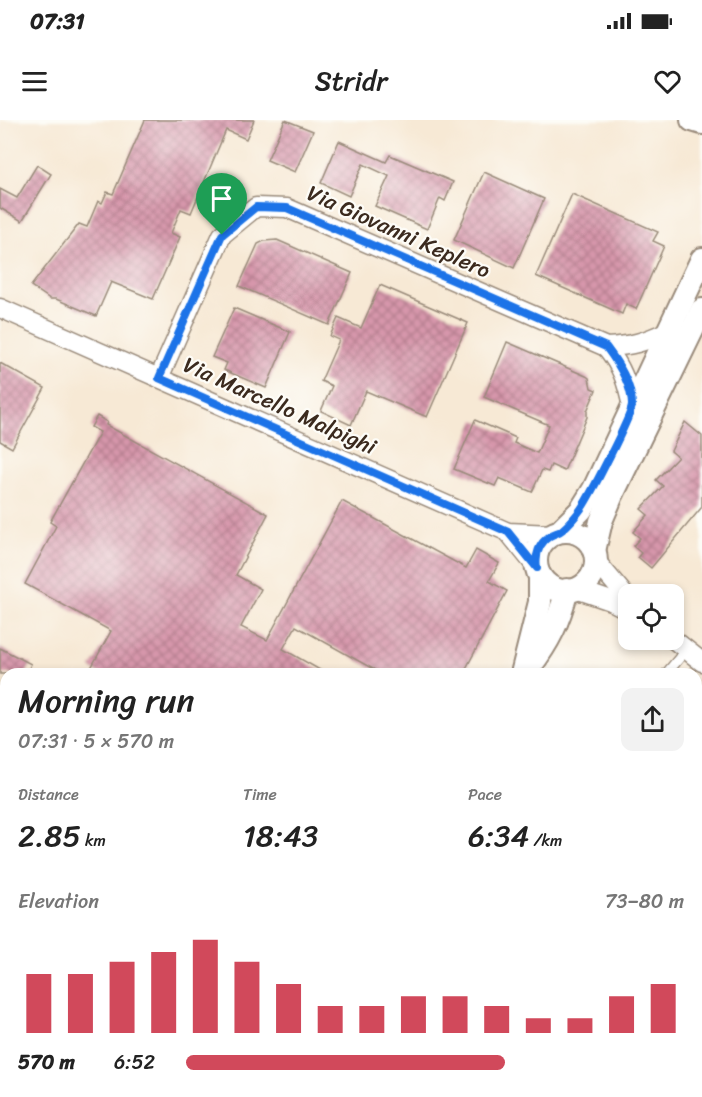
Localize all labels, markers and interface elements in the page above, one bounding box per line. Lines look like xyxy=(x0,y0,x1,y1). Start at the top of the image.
text: 07:31 xyxy=(30,2,85,41)
text: Stridr xyxy=(315,57,387,105)
icon: menu xyxy=(18,65,51,98)
icon: heart xyxy=(651,65,684,98)
pin xyxy=(196,173,247,235)
street label: Via Giovanni Keplero xyxy=(301,173,497,289)
icon: arrive xyxy=(205,182,238,215)
street label: Via Marcello Malpighi xyxy=(177,345,384,466)
map controls xyxy=(618,584,684,650)
button: locate xyxy=(618,584,684,650)
text: Morning run xyxy=(18,672,194,730)
button: share xyxy=(621,688,684,751)
text: 07:31 · 5 × 570 m xyxy=(18,724,174,759)
text: Distance xyxy=(18,780,79,809)
text: Time xyxy=(243,780,277,809)
text: Pace xyxy=(468,780,502,809)
text: 2.85 xyxy=(18,809,81,863)
text: 18:43 xyxy=(243,809,318,863)
text: 6:34 xyxy=(468,809,529,863)
text: km xyxy=(81,826,106,855)
text: /km xyxy=(529,826,562,855)
text: Elevation xyxy=(18,884,99,919)
text: 73–80 m xyxy=(605,884,684,919)
text: 570 m xyxy=(18,1045,75,1080)
text: 6:52 xyxy=(114,1045,155,1080)

